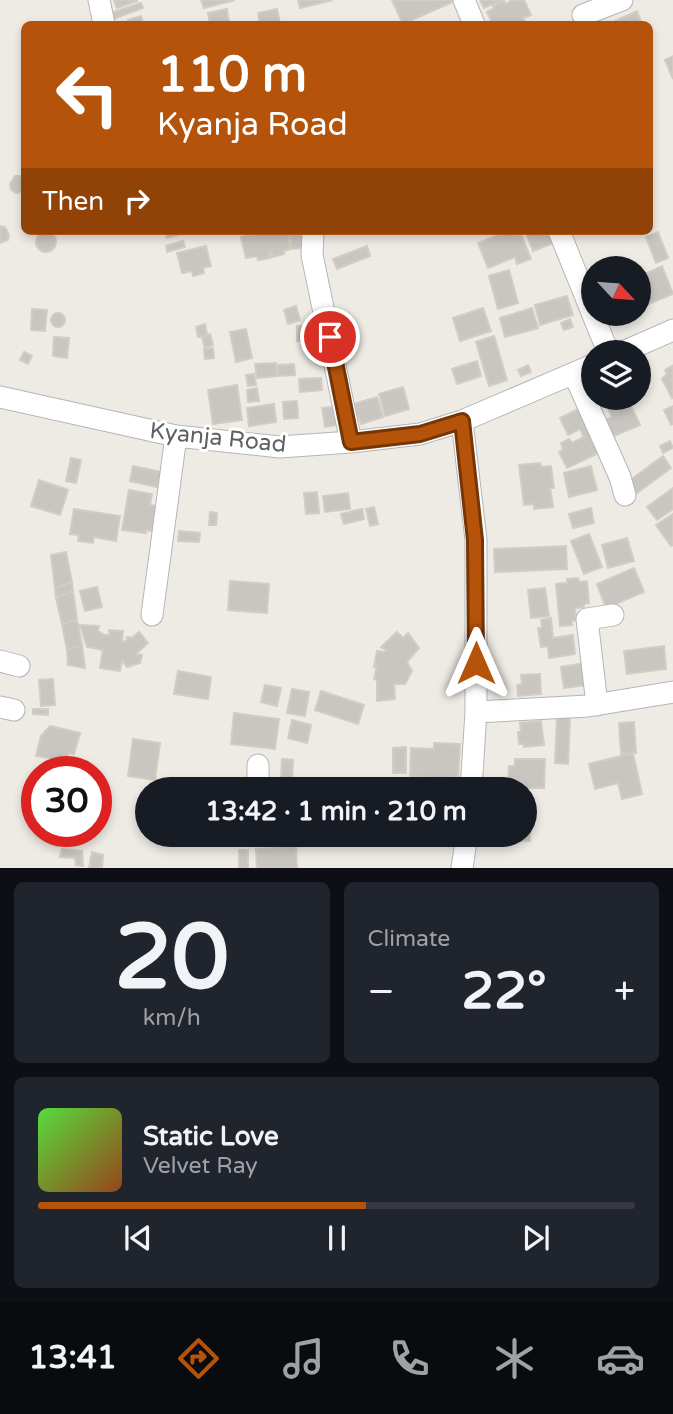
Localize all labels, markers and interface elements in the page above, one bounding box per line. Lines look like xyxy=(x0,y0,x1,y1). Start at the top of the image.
text: 110 m xyxy=(157,46,307,105)
icon: left xyxy=(42,49,133,140)
text: Kyanja Road xyxy=(157,106,348,144)
icon: right xyxy=(118,182,156,220)
text: Then xyxy=(42,186,104,217)
north arrow xyxy=(581,256,651,326)
map controls xyxy=(581,256,651,410)
pin xyxy=(300,307,360,367)
icon: arrive xyxy=(311,318,349,356)
button: layers xyxy=(581,340,651,410)
street label: Kyanja Road xyxy=(148,417,288,459)
position arrow xyxy=(439,626,513,700)
speed limit sign: 30 xyxy=(21,756,112,847)
text: 13:42 · 1 min · 210 m xyxy=(205,796,467,827)
text: 20 xyxy=(115,903,229,1013)
text: Climate xyxy=(368,925,450,953)
text: 22° xyxy=(462,960,547,1023)
text: − xyxy=(368,969,395,1015)
text: + xyxy=(614,969,635,1015)
text: km/h xyxy=(143,1004,201,1032)
text: Static Love xyxy=(143,1121,279,1152)
text: Velvet Ray xyxy=(143,1152,258,1180)
icon: previous xyxy=(119,1219,157,1257)
icon: pause xyxy=(318,1219,356,1257)
icon: next xyxy=(517,1219,555,1257)
icon: directions xyxy=(174,1334,223,1383)
icon: music xyxy=(279,1334,328,1383)
icon: phone xyxy=(385,1334,434,1383)
icon: climate xyxy=(490,1334,539,1383)
icon: car xyxy=(596,1334,645,1383)
text: 13:41 xyxy=(28,1339,117,1377)

